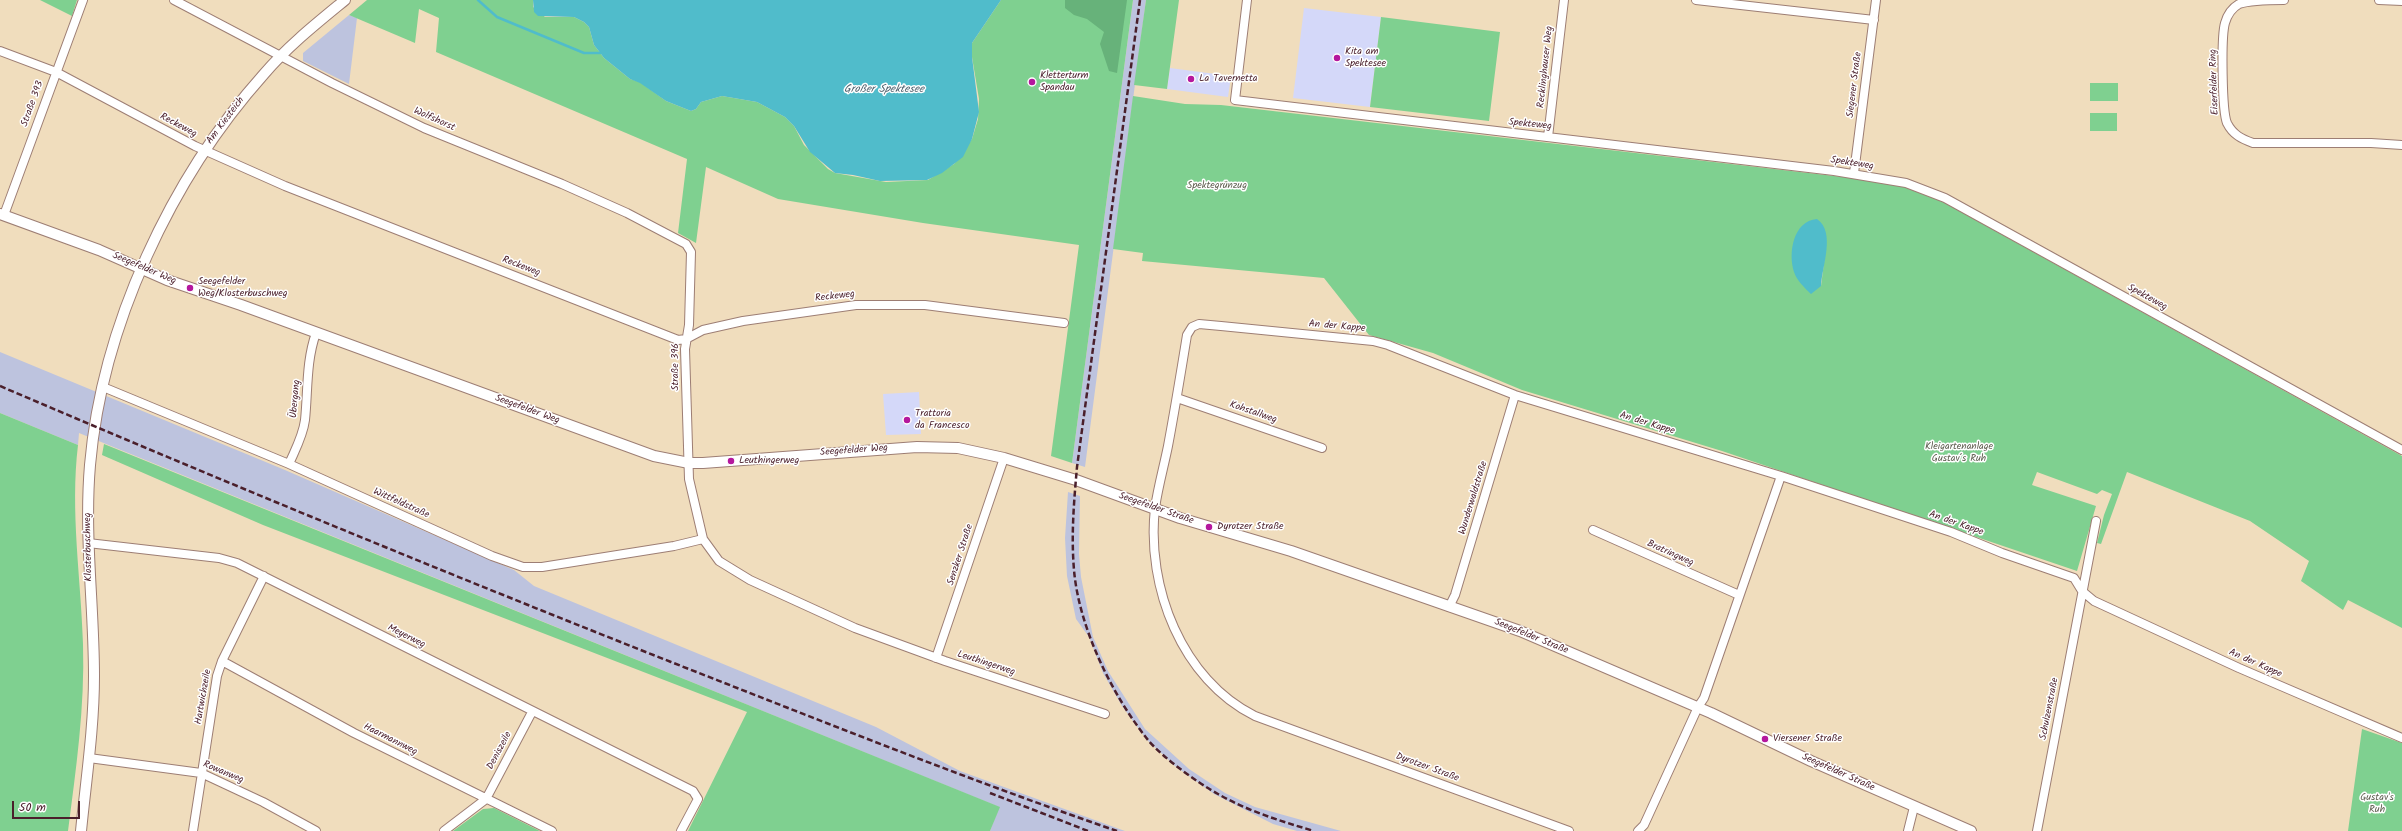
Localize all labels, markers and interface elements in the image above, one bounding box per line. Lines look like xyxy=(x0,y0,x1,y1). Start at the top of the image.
street label: Recklinghauser Weg xyxy=(1536,25,1556,109)
place label: Kita am Spektesee xyxy=(1345,46,1386,70)
street label: Eiserfelder Ring xyxy=(2208,49,2222,115)
street label: Siegener Straße xyxy=(1845,51,1865,119)
marker: Kita am Spektesee xyxy=(1332,53,1342,63)
place label: Kletterturm Spandau xyxy=(1040,70,1088,94)
place label: La Tavernetta xyxy=(1199,73,1257,85)
marker: La Tavernetta xyxy=(1186,74,1196,84)
marker: Kletterturm Spandau xyxy=(1027,77,1037,87)
street label: Straße 393 xyxy=(19,79,47,129)
water label: Großer Spektesee xyxy=(844,83,924,97)
street label: Am Kiesteich xyxy=(204,95,248,147)
street label: Wolfshorst xyxy=(411,106,457,134)
street label: Reckeweg xyxy=(158,111,198,141)
street label: Spekteweg xyxy=(1508,117,1552,133)
street label: Spekteweg xyxy=(1830,155,1874,173)
park label: Spektegrünzug xyxy=(1187,180,1247,192)
street label: Seegefelder Weg xyxy=(110,250,178,288)
street label: Reckeweg xyxy=(500,254,542,280)
place label: Seegefelder Weg/Klosterbuschweg xyxy=(198,276,288,300)
street label: Spekteweg xyxy=(2125,282,2169,314)
marker: Seegefelder Weg/Klosterbuschweg xyxy=(185,283,195,293)
street label: Reckeweg xyxy=(815,289,855,305)
street label: An der Kappe xyxy=(1308,319,1366,335)
street label: Straße 396 xyxy=(670,343,682,391)
street label: Übergang xyxy=(288,379,304,419)
street label: Seegefelder Weg xyxy=(493,393,561,427)
street label: Kohstallweg xyxy=(1228,399,1278,427)
place label: Trattoria da Francesco xyxy=(915,408,969,432)
street label: An der Kappe xyxy=(1618,410,1676,438)
marker: Trattoria da Francesco xyxy=(902,415,912,425)
park label: Kleigartenanlage Gustav´s Ruh xyxy=(1925,441,1993,464)
street label: Seegefelder Weg xyxy=(820,443,888,459)
place label: Leuthingerweg xyxy=(739,455,799,467)
marker: Leuthingerweg xyxy=(726,456,736,466)
street label: Wunderwaldstraße xyxy=(1457,460,1491,536)
street label: Wittfeldstraße xyxy=(371,486,431,522)
street label: Seegefelder Straße xyxy=(1117,491,1195,527)
street label: An der Kappe xyxy=(1927,509,1985,539)
street label: Klosterbuschweg xyxy=(82,512,96,582)
place label: Dyrotzer Straße xyxy=(1217,521,1284,533)
marker: Dyrotzer Straße xyxy=(1204,522,1214,532)
street label: Senzker Straße xyxy=(945,523,977,587)
street label: Bratringweg xyxy=(1645,538,1695,570)
street label: Seegefelder Straße xyxy=(1492,617,1570,657)
street label: Meyerweg xyxy=(385,622,427,652)
street label: An der Kappe xyxy=(2227,647,2283,681)
street label: Leuthingerweg xyxy=(955,649,1017,679)
street label: Hartwichzeile xyxy=(193,669,215,725)
street label: Schulzenstraße xyxy=(2038,677,2062,741)
street label: Haarmannweg xyxy=(361,721,419,759)
street label: Deniszeile xyxy=(485,730,515,772)
place label: Viersener Straße xyxy=(1773,733,1842,745)
marker: Viersener Straße xyxy=(1760,734,1770,744)
street label: Dyrotzer Straße xyxy=(1394,751,1460,785)
street label: Seegefelder Straße xyxy=(1800,752,1876,794)
street label: Rowanweg xyxy=(201,759,245,787)
park label: Gustav's Ruh xyxy=(2360,792,2394,816)
scale bar xyxy=(14,793,82,819)
text: 50 m xyxy=(19,798,46,817)

